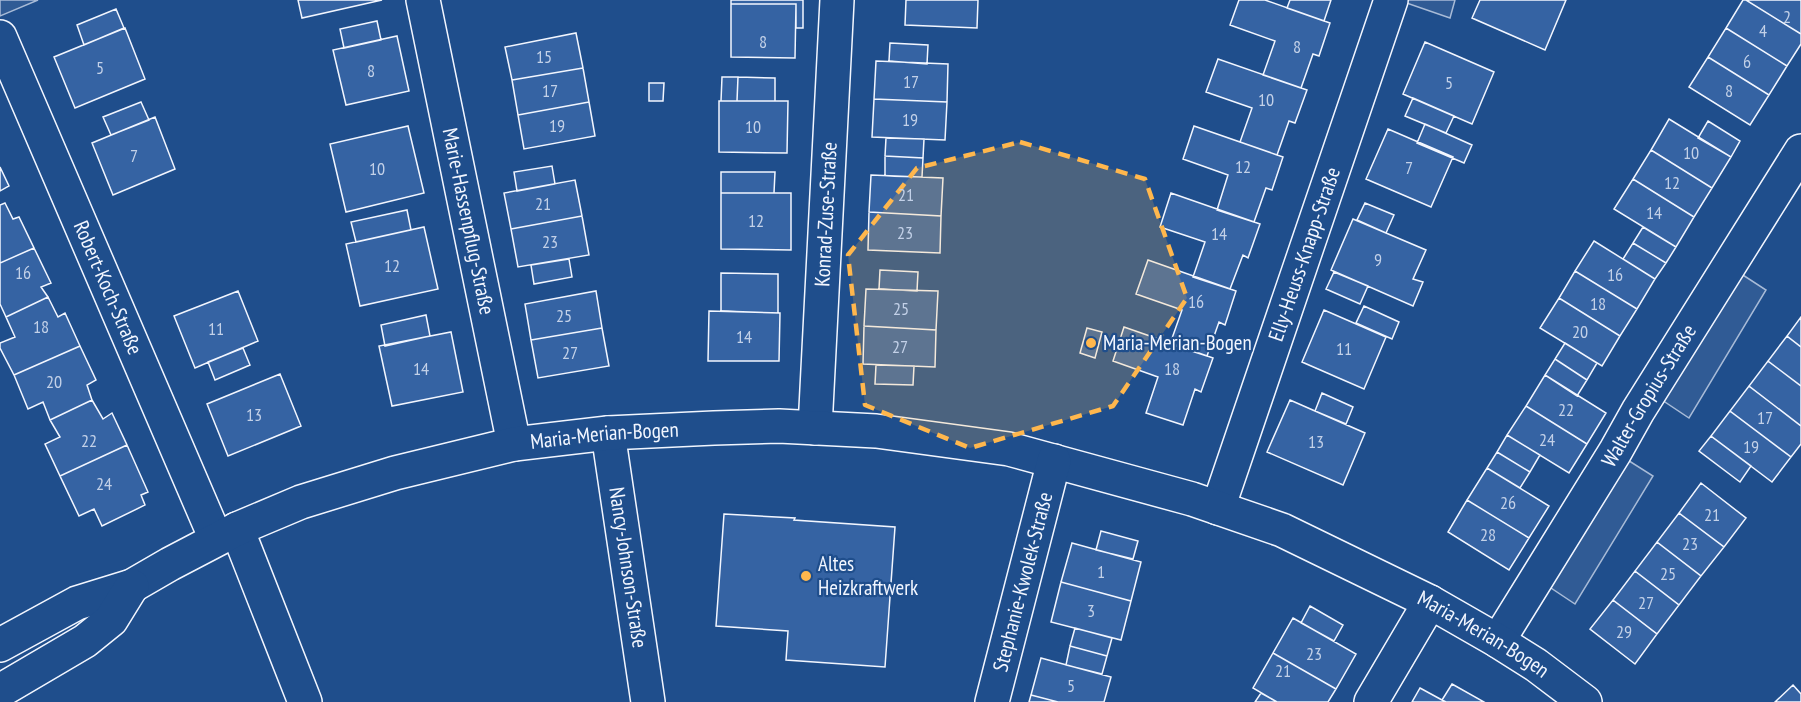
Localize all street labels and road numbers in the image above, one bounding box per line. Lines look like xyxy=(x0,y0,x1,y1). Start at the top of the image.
street label: Marie-Hassenpflug-Straße xyxy=(437,126,501,317)
street label: Konrad-Zuse-Straße xyxy=(808,141,843,287)
street label: Elly-Heuss-Knapp-Straße xyxy=(1262,164,1346,345)
street label: Robert-Koch-Straße xyxy=(68,216,149,359)
street label: Walter-Gropius-Straße xyxy=(1595,319,1702,472)
street label: Maria-Merian-Bogen xyxy=(529,416,679,455)
street label: Nancy-Johnson-Straße xyxy=(603,485,654,650)
street label: Stephanie-Kwolek-Straße xyxy=(986,489,1058,674)
street label: Maria-Merian-Bogen xyxy=(1413,584,1555,683)

